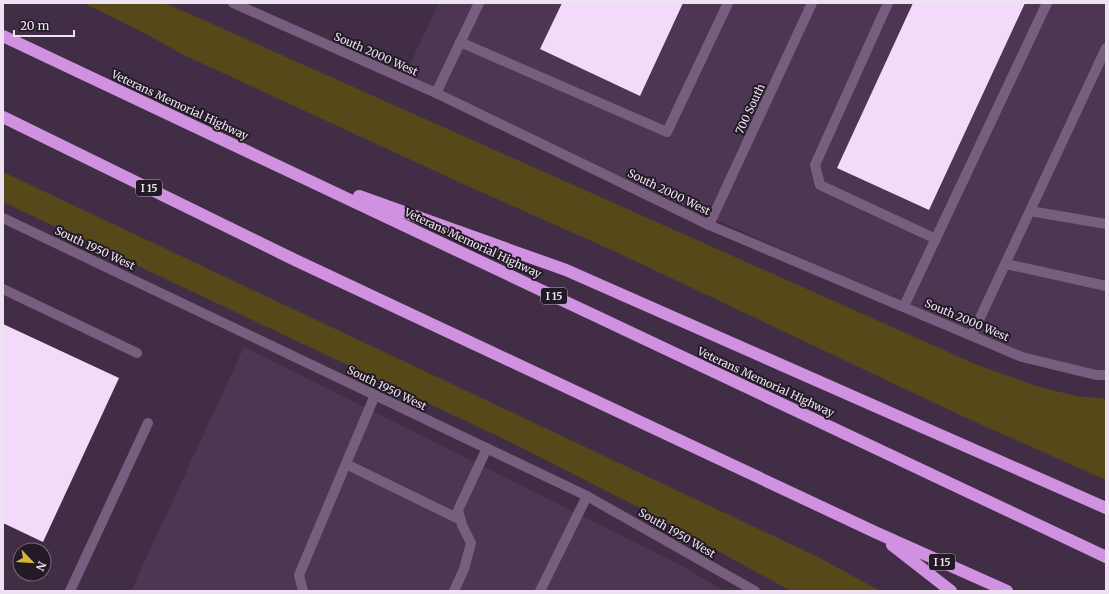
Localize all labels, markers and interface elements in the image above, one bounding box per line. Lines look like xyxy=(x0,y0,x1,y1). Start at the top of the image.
scale bar xyxy=(14,12,74,38)
text: 20 m xyxy=(20,18,49,33)
street label: South 2000 West xyxy=(332,29,421,79)
street label: Veterans Memorial Highway xyxy=(108,67,251,143)
street label: 700 South xyxy=(732,81,768,137)
street label: South 2000 West xyxy=(625,166,713,218)
road number: I 15 xyxy=(136,180,162,196)
street label: Veterans Memorial Highway xyxy=(401,205,544,281)
street label: South 1950 West xyxy=(53,223,138,273)
road number: I 15 xyxy=(541,288,567,304)
street label: South 2000 West xyxy=(923,296,1012,344)
street label: Veterans Memorial Highway xyxy=(694,344,837,420)
street label: South 1950 West xyxy=(345,363,430,414)
street label: South 1950 West xyxy=(636,505,719,561)
north arrow xyxy=(12,542,52,582)
road number: I 15 xyxy=(929,554,955,570)
text: N xyxy=(33,559,49,573)

